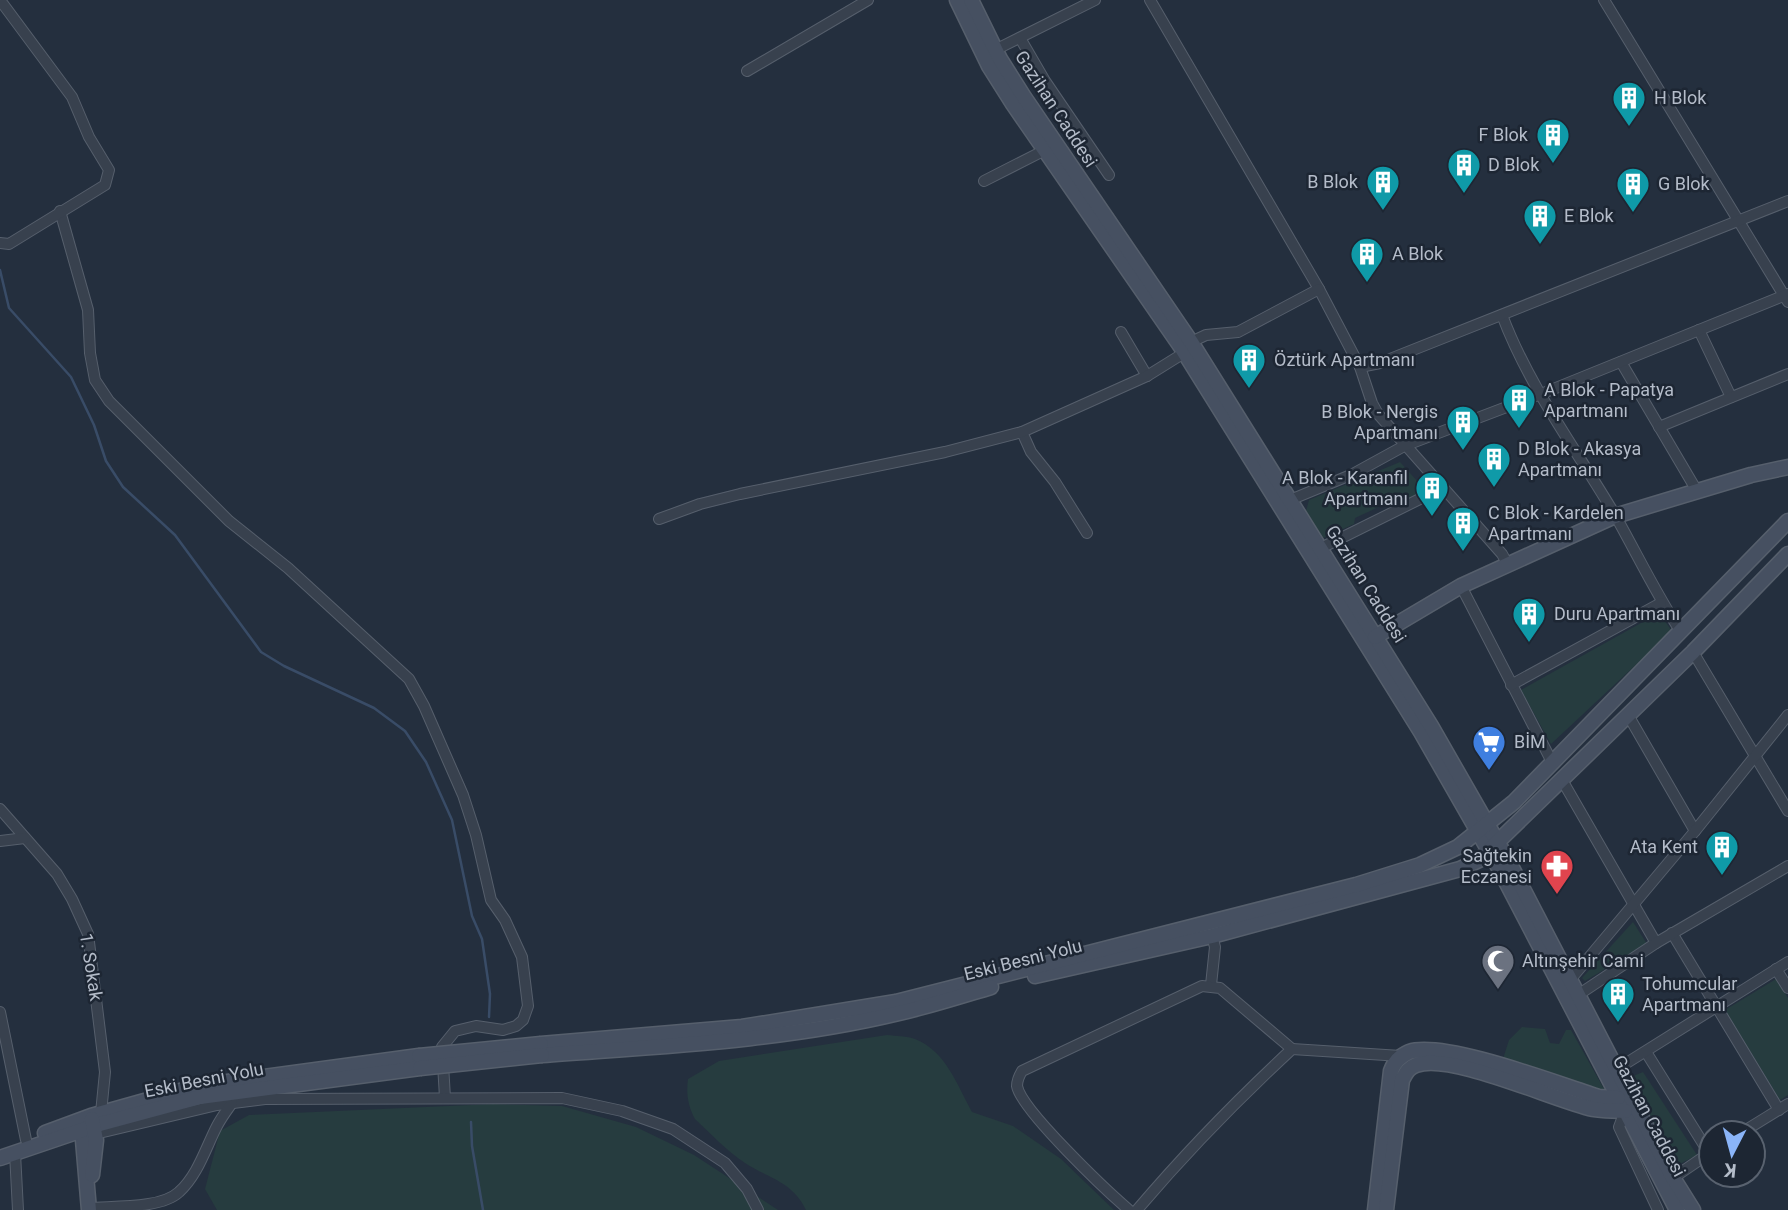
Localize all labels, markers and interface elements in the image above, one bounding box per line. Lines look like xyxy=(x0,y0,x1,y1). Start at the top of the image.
street label: Gazihan Caddesi xyxy=(1011,47,1102,171)
building icon: H Blok xyxy=(1610,79,1648,128)
place label: H Blok xyxy=(1654,87,1707,108)
building icon: F Blok xyxy=(1534,116,1572,165)
place label: F Blok xyxy=(1479,124,1529,145)
building icon: D Blok xyxy=(1445,146,1483,195)
place label: D Blok xyxy=(1488,154,1540,175)
building icon: B Blok xyxy=(1364,163,1402,212)
building icon: G Blok xyxy=(1614,165,1652,214)
place label: B Blok xyxy=(1307,171,1359,192)
place label: G Blok xyxy=(1658,173,1711,194)
building icon: E Blok xyxy=(1521,197,1559,246)
place label: E Blok xyxy=(1564,205,1615,226)
building icon: A Blok xyxy=(1348,235,1386,284)
place label: A Blok xyxy=(1392,243,1444,264)
building icon: Öztürk Apartmanı xyxy=(1230,341,1268,390)
place label: Öztürk Apartmanı xyxy=(1274,349,1415,370)
place label: A Blok - Papatya Apartmanı xyxy=(1544,379,1674,421)
building icon: A Blok - Papatya Apartmanı xyxy=(1500,381,1538,430)
place label: B Blok - Nergis Apartmanı xyxy=(1321,401,1438,443)
building icon: B Blok - Nergis Apartmanı xyxy=(1444,403,1482,452)
place label: D Blok - Akasya Apartmanı xyxy=(1518,438,1641,480)
building icon: D Blok - Akasya Apartmanı xyxy=(1475,440,1513,489)
place label: A Blok - Karanfil Apartmanı xyxy=(1282,467,1408,509)
building icon: A Blok - Karanfil Apartmanı xyxy=(1413,469,1451,518)
place label: C Blok - Kardelen Apartmanı xyxy=(1488,502,1624,544)
building icon: C Blok - Kardelen Apartmanı xyxy=(1444,504,1482,553)
street label: Gazihan Caddesi xyxy=(1322,521,1411,646)
building icon: Duru Apartmanı xyxy=(1510,595,1548,644)
place label: Duru Apartmanı xyxy=(1554,603,1680,624)
supermarket icon: BİM xyxy=(1470,723,1508,772)
place label: BİM xyxy=(1514,731,1546,752)
building icon: Ata Kent xyxy=(1703,828,1741,877)
place label: Ata Kent xyxy=(1630,836,1698,857)
place label: Sağtekin Eczanesi xyxy=(1461,845,1532,887)
pharmacy icon: Sağtekin Eczanesi xyxy=(1538,847,1576,896)
street label: 1. Sokak xyxy=(76,932,107,1003)
street label: Eski Besni Yolu xyxy=(962,935,1084,984)
mosque icon: Altınşehir Cami xyxy=(1479,942,1517,991)
place label: Altınşehir Cami xyxy=(1522,950,1644,971)
place label: Tohumcular Apartmanı xyxy=(1642,973,1737,1015)
building icon: Tohumcular Apartmanı xyxy=(1599,975,1637,1024)
street label: Gazihan Caddesi xyxy=(1609,1051,1690,1180)
street label: Eski Besni Yolu xyxy=(142,1058,265,1101)
north arrow xyxy=(1697,1119,1767,1189)
text: K xyxy=(1722,1158,1737,1182)

